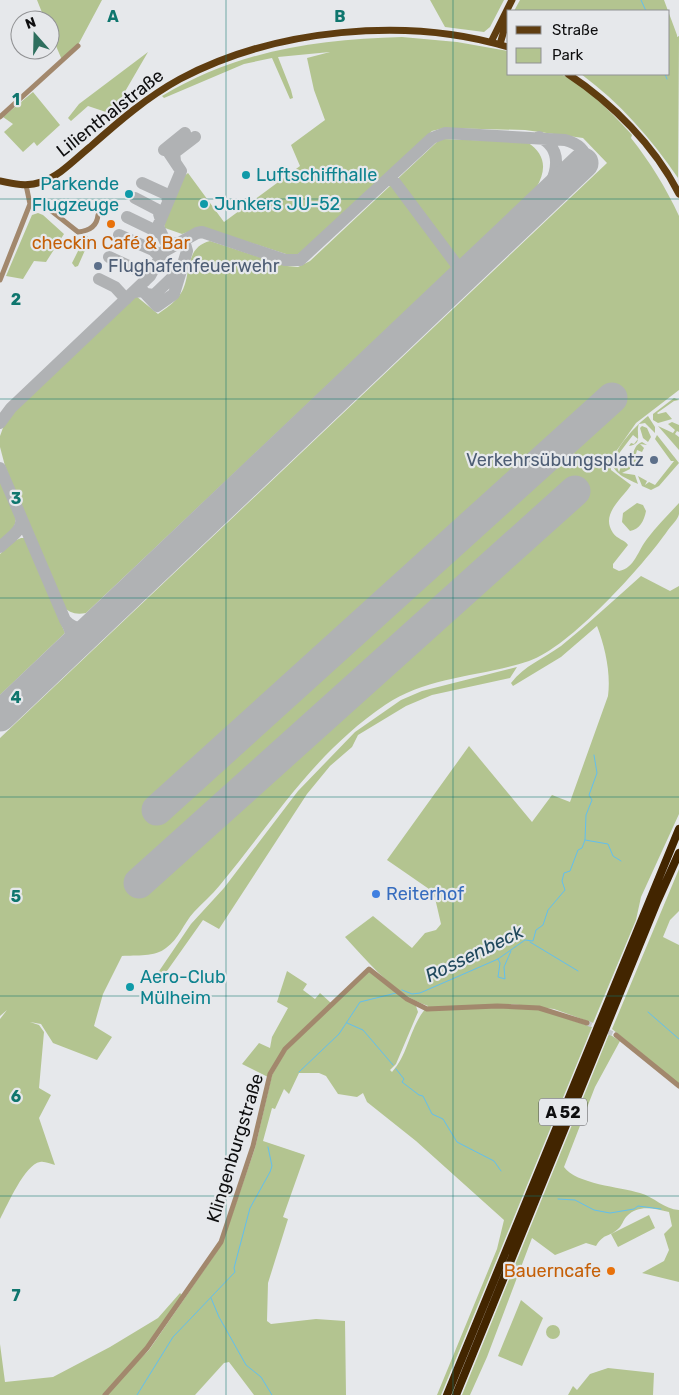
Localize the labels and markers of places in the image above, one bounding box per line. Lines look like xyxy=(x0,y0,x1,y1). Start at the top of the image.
place label: Luftschiffhalle xyxy=(256,164,377,186)
marker: Luftschiffhalle xyxy=(240,169,252,181)
place label: Parkende Flugzeuge xyxy=(32,173,119,216)
marker: Parkende Flugzeuge xyxy=(123,188,135,200)
place label: Junkers JU-52 xyxy=(214,193,340,215)
marker: Junkers JU-52 xyxy=(198,198,210,210)
marker: checkin Café & Bar xyxy=(105,218,117,230)
place label: checkin Café & Bar xyxy=(32,232,190,254)
place label: Flughafenfeuerwehr xyxy=(108,255,280,277)
marker: Flughafenfeuerwehr xyxy=(92,260,104,272)
place label: Verkehrsübungsplatz xyxy=(466,449,644,471)
marker: Verkehrsübungsplatz xyxy=(648,454,660,466)
place label: Reiterhof xyxy=(386,883,464,905)
marker: Reiterhof xyxy=(370,888,382,900)
place label: Aero-Club Mülheim xyxy=(140,966,226,1009)
marker: Aero-Club Mülheim xyxy=(124,981,136,993)
place label: Bauerncafe xyxy=(504,1260,601,1282)
marker: Bauerncafe xyxy=(605,1265,617,1277)

